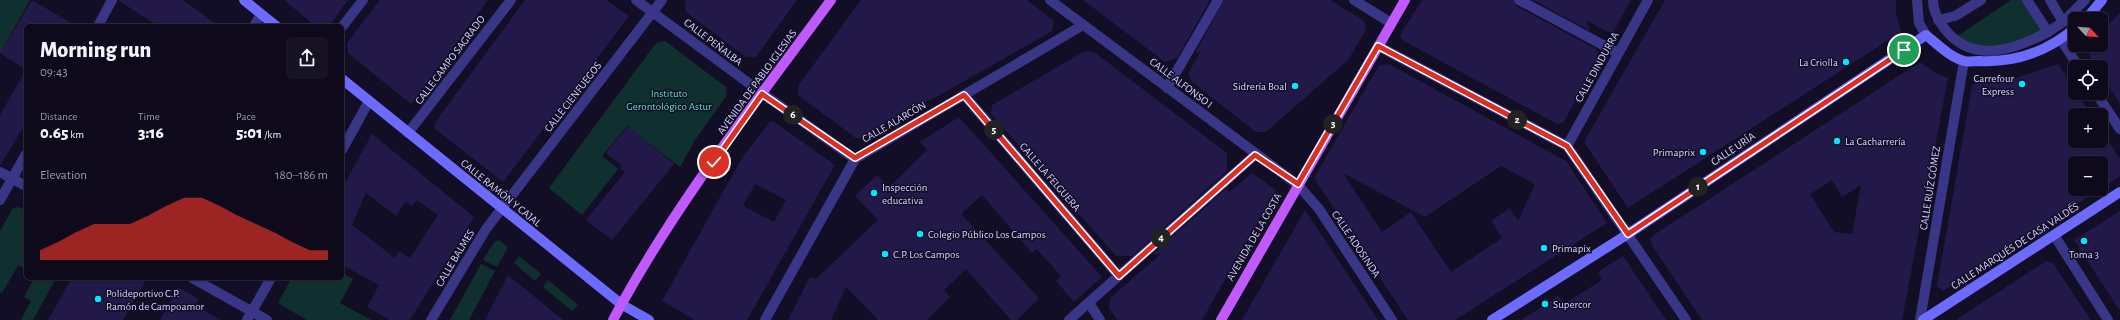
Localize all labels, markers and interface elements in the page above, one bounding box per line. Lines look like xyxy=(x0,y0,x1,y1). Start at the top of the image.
north arrow xyxy=(2068,12,2108,52)
map controls xyxy=(2068,12,2108,196)
street label: CALLE CAMPO SAGRADO xyxy=(413,13,487,107)
street label: CALLE PEÑALBA xyxy=(682,17,745,68)
street label: AVENIDA DE PABLO IGLESIAS xyxy=(715,27,799,137)
street label: CALLE DINDURRA xyxy=(1573,29,1621,104)
pin xyxy=(1887,33,1921,67)
button: share xyxy=(286,37,328,79)
text: Morning run xyxy=(40,39,151,61)
icon: arrive xyxy=(1893,39,1915,61)
street label: CALLE ALFONSO I xyxy=(1148,56,1214,110)
place label: La Criolla xyxy=(1799,57,1838,68)
marker: La Criolla xyxy=(1841,57,1851,67)
street label: CALLE CIENFUEGOS xyxy=(542,60,604,134)
button: locate xyxy=(2068,60,2108,100)
text: 09:43 xyxy=(40,66,68,79)
place label: Carrefour Express xyxy=(1974,73,2014,97)
marker: Carrefour Express xyxy=(2017,79,2027,89)
place label: Sidrería Boal xyxy=(1233,81,1287,92)
marker: Sidrería Boal xyxy=(1290,81,1300,91)
park label: Instituto Gerontológico Astur xyxy=(626,88,712,112)
street label: CALLE ALARCÓN xyxy=(860,98,928,145)
pin: 6 xyxy=(783,105,803,125)
button: + xyxy=(2068,108,2108,148)
text: 6 xyxy=(790,109,796,120)
pin: 2 xyxy=(1507,110,1527,130)
text: Distance xyxy=(40,111,77,122)
text: Time xyxy=(138,111,160,122)
text: Pace xyxy=(236,111,256,122)
pin: 3 xyxy=(1323,114,1343,134)
text: 2 xyxy=(1514,114,1520,125)
text: 3 xyxy=(1331,118,1335,129)
pin: 5 xyxy=(984,120,1004,140)
text: 0.65 xyxy=(40,124,68,141)
text: 3:16 xyxy=(138,124,164,141)
text: 5:01 xyxy=(236,124,262,141)
text: 5 xyxy=(992,124,996,135)
text: km xyxy=(68,129,84,140)
text: /km xyxy=(262,129,281,140)
street label: CALLE URÍA xyxy=(1708,129,1758,168)
marker: La Cacharrería xyxy=(1832,136,1842,146)
place label: La Cacharrería xyxy=(1845,136,1906,147)
street label: CALLE LA FELGUERA xyxy=(1017,141,1083,214)
pin xyxy=(697,145,731,179)
street label: CALLE RUÍZ GÓMEZ xyxy=(1917,145,1942,231)
place label: Primaprix xyxy=(1653,147,1695,158)
marker: Primaprix xyxy=(1698,147,1708,157)
icon: check xyxy=(703,151,725,173)
button: − xyxy=(2068,156,2108,196)
street label: CALLE RAMÓN Y CAJAL xyxy=(459,157,544,229)
text: Elevation xyxy=(40,169,87,182)
text: 180–186 m xyxy=(275,169,328,182)
pin: 1 xyxy=(1688,177,1708,197)
text: 1 xyxy=(1696,181,1700,192)
place label: Inspección educativa xyxy=(882,182,927,206)
marker: Inspección educativa xyxy=(869,188,879,198)
street label: AVENIDA DE LA COSTA xyxy=(1224,191,1284,283)
street label: CALLE MARQUÉS DE CASA VALDÉS xyxy=(1949,200,2081,291)
street label: CALLE ADOSINDA xyxy=(1330,209,1383,280)
street label: CALLE BALMES xyxy=(434,228,476,288)
pin: 4 xyxy=(1151,228,1171,248)
marker: Colegio Público Los Campos xyxy=(915,229,925,239)
place label: Colegio Público Los Campos xyxy=(928,229,1046,240)
text: 4 xyxy=(1158,232,1164,243)
marker: Toma 3 xyxy=(2079,236,2089,246)
marker: Primapix xyxy=(1539,243,1549,253)
place label: Primapix xyxy=(1552,243,1591,254)
marker: C.P. Los Campos xyxy=(880,249,890,259)
place label: C.P. Los Campos xyxy=(893,249,960,260)
place label: Toma 3 xyxy=(2069,249,2100,260)
place label: Polideportivo C.P. Ramón de Campoamor xyxy=(106,288,205,312)
marker: Polideportivo C.P. Ramón de Campoamor xyxy=(93,294,103,304)
marker: Supercor xyxy=(1540,299,1550,309)
place label: Supercor xyxy=(1553,299,1592,310)

